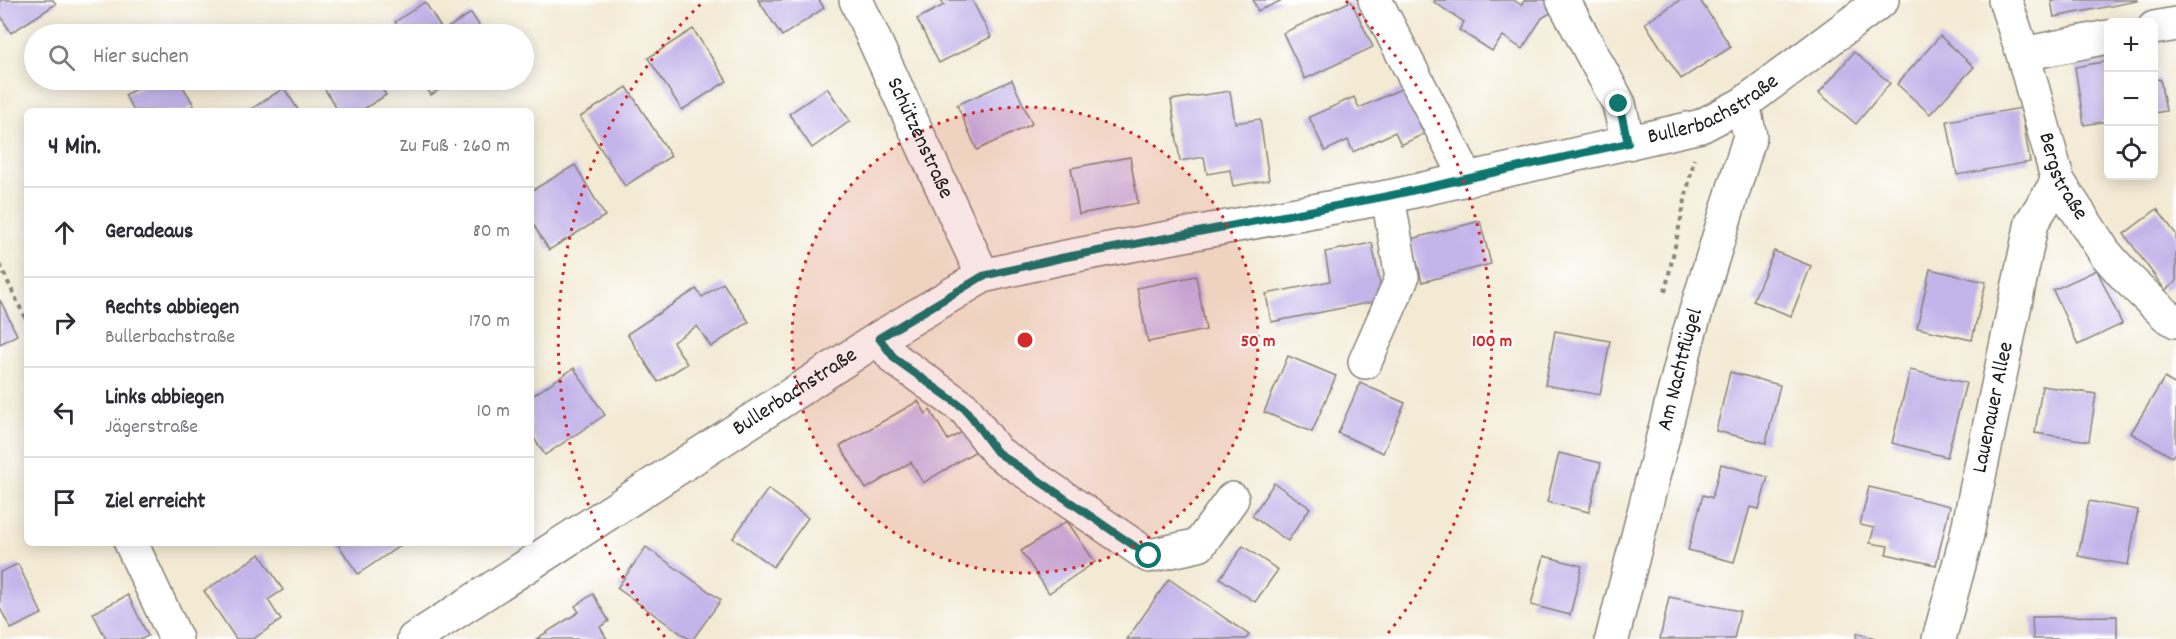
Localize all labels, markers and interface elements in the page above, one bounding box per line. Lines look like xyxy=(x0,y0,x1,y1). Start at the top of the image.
map controls xyxy=(2104,18,2158,180)
button: + xyxy=(2104,18,2158,72)
search box xyxy=(24,24,534,90)
icon: search xyxy=(45,41,78,74)
text: Hier suchen xyxy=(93,42,189,73)
street label: Bullerbachstraße xyxy=(1645,67,1786,153)
street label: Schützenstraße xyxy=(878,72,961,204)
button: − xyxy=(2104,72,2158,126)
route end xyxy=(1605,90,1631,116)
button: locate xyxy=(2104,126,2158,180)
text: 4 Min. xyxy=(48,129,101,166)
street label: Bergstraße xyxy=(2030,129,2095,227)
text: Zu Fuß · 260 m xyxy=(399,133,510,161)
icon: ahead xyxy=(48,216,81,249)
text: Geradeaus xyxy=(105,217,193,248)
text: 80 m xyxy=(473,218,510,246)
text: Rechts abbiegen xyxy=(105,293,239,324)
street label: Am Nachtflügel xyxy=(1650,304,1712,434)
icon: right xyxy=(48,306,81,339)
text: 170 m xyxy=(469,308,510,336)
text: Bullerbachstraße xyxy=(105,324,235,352)
centre of rings xyxy=(1015,330,1035,350)
text: 50 m xyxy=(1241,330,1275,355)
text: 100 m xyxy=(1472,330,1512,355)
street label: Lauenauer Allee xyxy=(1965,339,2022,476)
street label: Bullerbachstraße xyxy=(727,340,864,444)
text: Links abbiegen xyxy=(105,383,224,414)
icon: left xyxy=(48,396,81,429)
text: 10 m xyxy=(476,398,510,426)
text: Jägerstraße xyxy=(105,414,198,442)
icon: arrive xyxy=(48,486,81,519)
text: Ziel erreicht xyxy=(105,487,205,518)
route start xyxy=(1135,542,1161,568)

